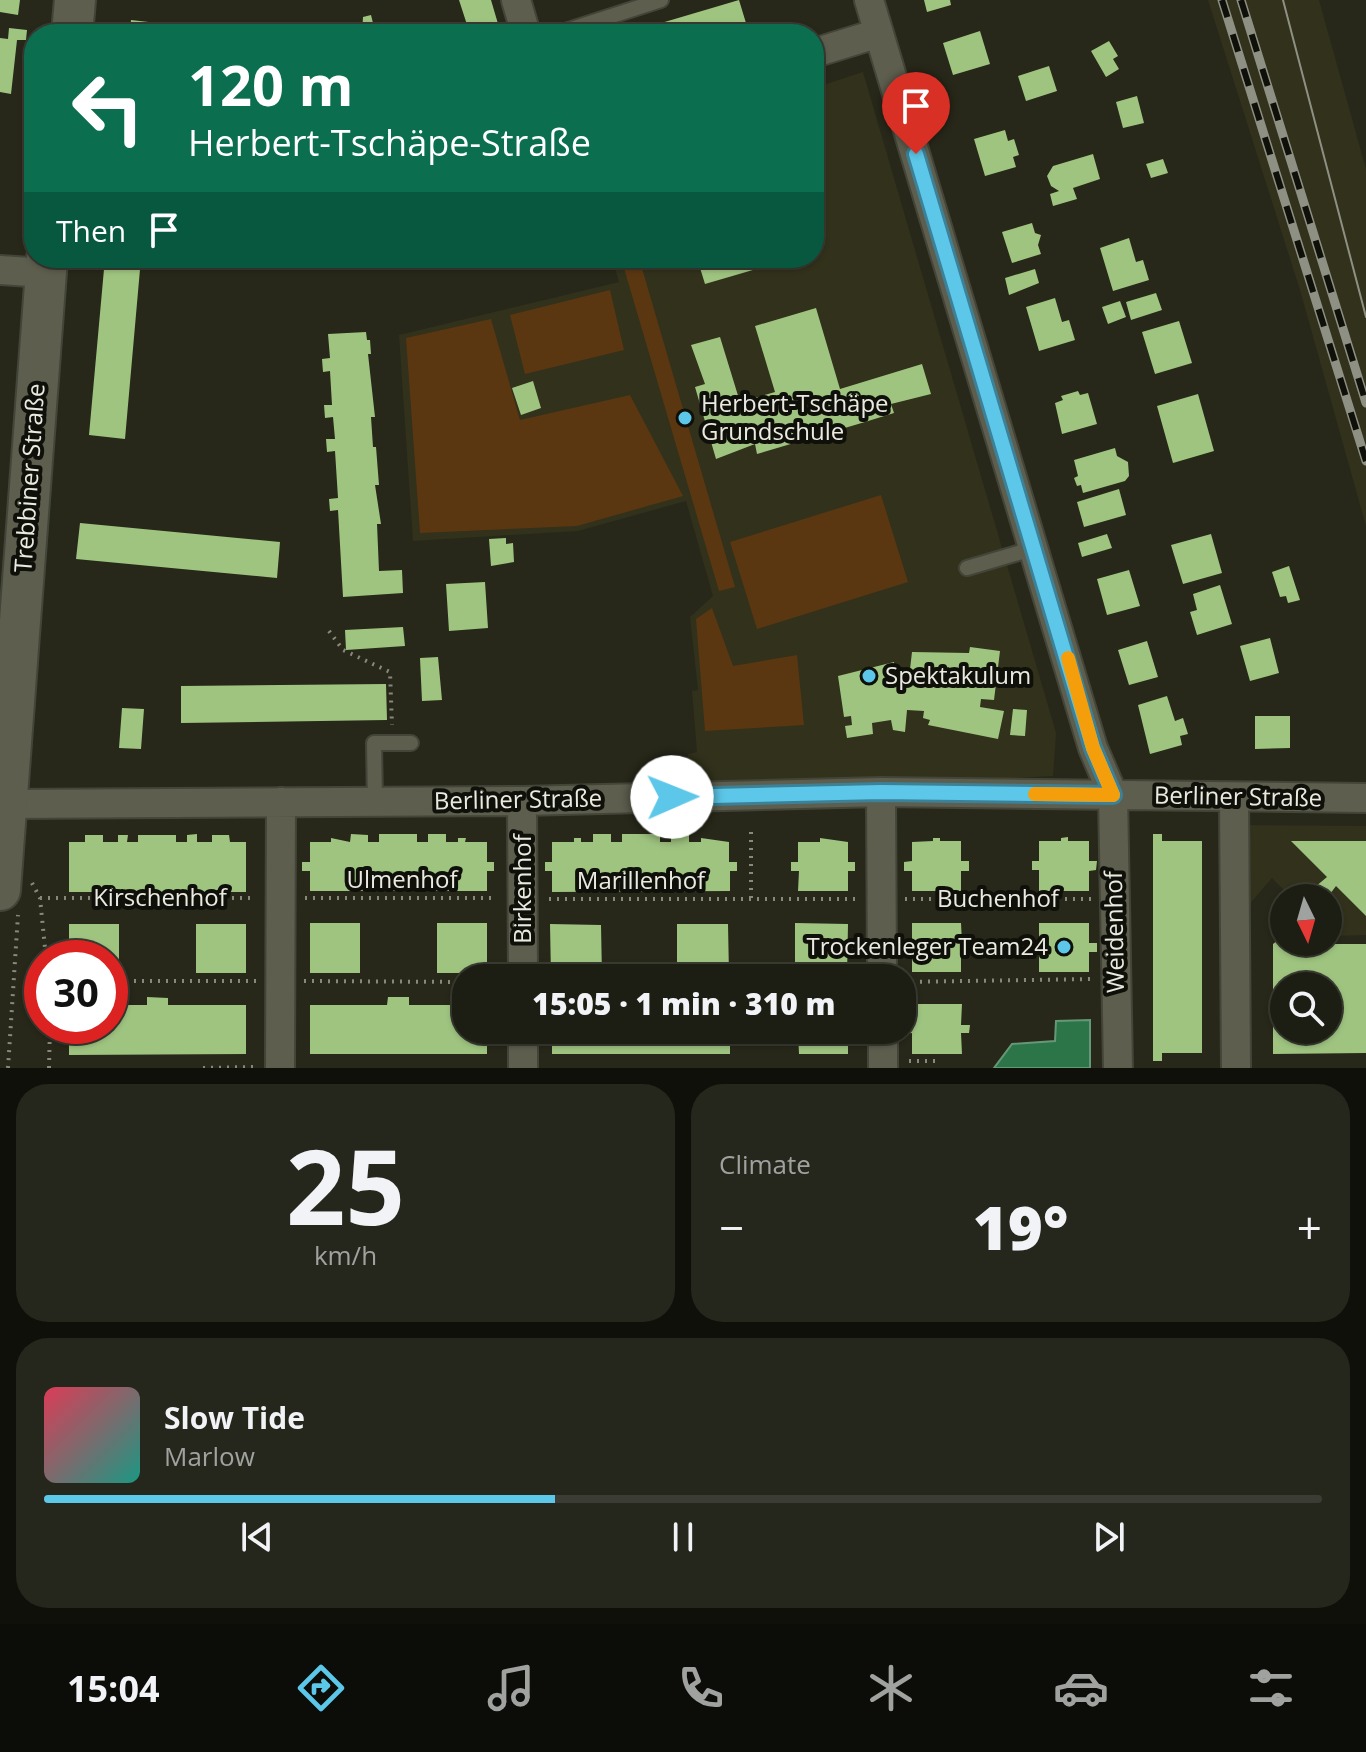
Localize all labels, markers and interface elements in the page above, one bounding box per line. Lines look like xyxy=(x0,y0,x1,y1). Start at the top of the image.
text: 120 m xyxy=(188,46,354,122)
icon: left xyxy=(56,56,160,160)
pin xyxy=(882,72,950,154)
icon: arrive xyxy=(894,84,938,128)
text: Herbert-Tschäpe-Straße xyxy=(188,118,591,167)
icon: arrive xyxy=(142,208,186,252)
text: Then xyxy=(56,210,126,251)
street label: Trebbiner Straße xyxy=(5,382,52,574)
place label: Herbert-Tschäpe Grundschule xyxy=(701,386,889,447)
marker: Herbert-Tschäpe Grundschule xyxy=(676,409,694,427)
place label: Spektakulum xyxy=(885,658,1031,691)
marker: Spektakulum xyxy=(860,667,878,685)
position arrow xyxy=(630,755,714,839)
street label: Berliner Straße xyxy=(1154,778,1323,813)
street label: Berliner Straße xyxy=(433,781,602,816)
street label: Birkenhof xyxy=(505,832,538,944)
street label: Ulmenhof xyxy=(346,862,460,895)
street label: Marillenhof xyxy=(577,863,707,896)
street label: Weidenhof xyxy=(1096,869,1131,993)
street label: Kirschenhof xyxy=(93,880,229,913)
street label: Buchenhof xyxy=(937,881,1061,914)
north arrow xyxy=(1270,884,1342,956)
map controls xyxy=(1270,884,1342,1044)
place label: Trockenleger Team24 xyxy=(806,929,1048,962)
marker: Trockenleger Team24 xyxy=(1055,938,1073,956)
speed limit sign: 30 xyxy=(24,940,128,1044)
button: search xyxy=(1270,972,1342,1044)
text: 15:05 · 1 min · 310 m xyxy=(532,983,836,1024)
text: 25 xyxy=(286,1114,405,1255)
text: Climate xyxy=(719,1146,811,1182)
text: 19° xyxy=(973,1186,1068,1268)
text: − xyxy=(719,1197,744,1257)
text: + xyxy=(1297,1197,1322,1257)
text: km/h xyxy=(314,1237,377,1273)
text: Slow Tide xyxy=(164,1397,305,1438)
text: Marlow xyxy=(164,1438,255,1474)
icon: previous xyxy=(235,1515,279,1559)
icon: pause xyxy=(661,1515,705,1559)
icon: next xyxy=(1087,1515,1131,1559)
icon: directions xyxy=(293,1660,349,1716)
icon: music xyxy=(483,1660,539,1716)
icon: phone xyxy=(673,1660,729,1716)
icon: climate xyxy=(863,1660,919,1716)
icon: car xyxy=(1053,1660,1109,1716)
icon: filters xyxy=(1243,1660,1299,1716)
text: 15:04 xyxy=(67,1664,160,1713)

